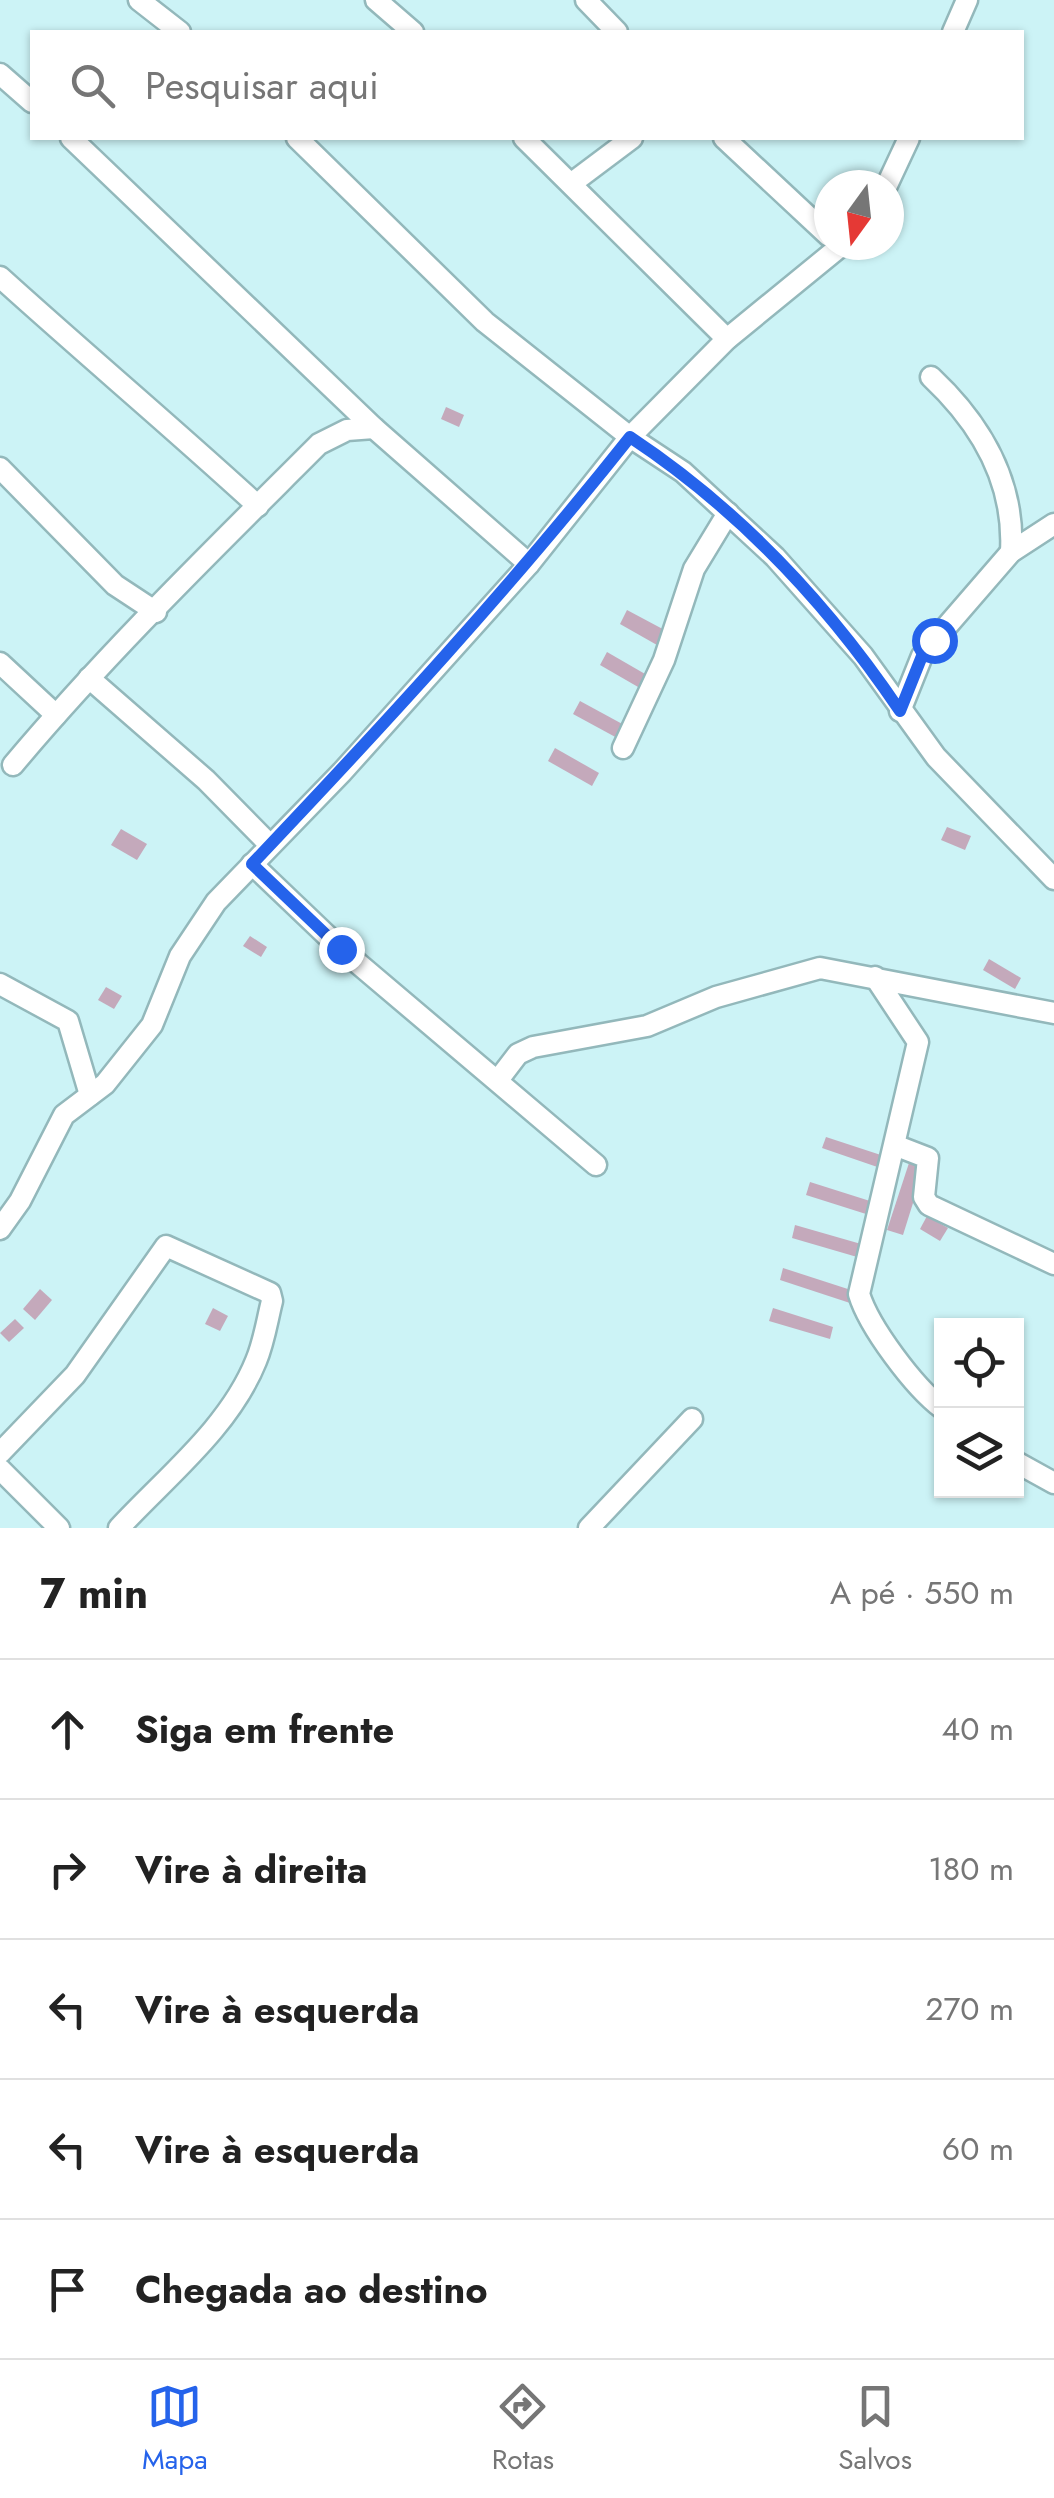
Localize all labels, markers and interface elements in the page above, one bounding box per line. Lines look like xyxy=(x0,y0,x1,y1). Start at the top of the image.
search box xyxy=(30,30,1024,140)
icon: search xyxy=(65,58,120,113)
text: Pesquisar aqui xyxy=(145,58,379,113)
north arrow xyxy=(814,170,904,260)
route start xyxy=(912,618,958,664)
route end xyxy=(319,927,365,973)
map controls xyxy=(934,1318,1024,1498)
button: locate xyxy=(934,1318,1024,1408)
button: layers xyxy=(934,1408,1024,1498)
text: 7 min xyxy=(40,1563,148,1624)
text: A pé · 550 m xyxy=(830,1570,1014,1616)
icon: ahead xyxy=(40,1702,95,1757)
text: Siga em frente xyxy=(135,1702,394,1757)
text: 40 m xyxy=(942,1706,1014,1752)
icon: right xyxy=(40,1842,95,1897)
text: Vire à direita xyxy=(135,1842,368,1897)
text: 180 m xyxy=(928,1846,1014,1892)
icon: left xyxy=(40,1982,95,2037)
text: Vire à esquerda xyxy=(135,1982,419,2037)
text: 270 m xyxy=(925,1986,1014,2032)
icon: left xyxy=(40,2122,95,2177)
text: Vire à esquerda xyxy=(135,2122,419,2177)
text: 60 m xyxy=(942,2126,1014,2172)
icon: arrive xyxy=(40,2262,95,2317)
text: Chegada ao destino xyxy=(135,2262,488,2317)
tab: Mapa xyxy=(142,2379,208,2480)
tab: Rotas xyxy=(492,2379,554,2480)
tab: Salvos xyxy=(838,2379,912,2480)

